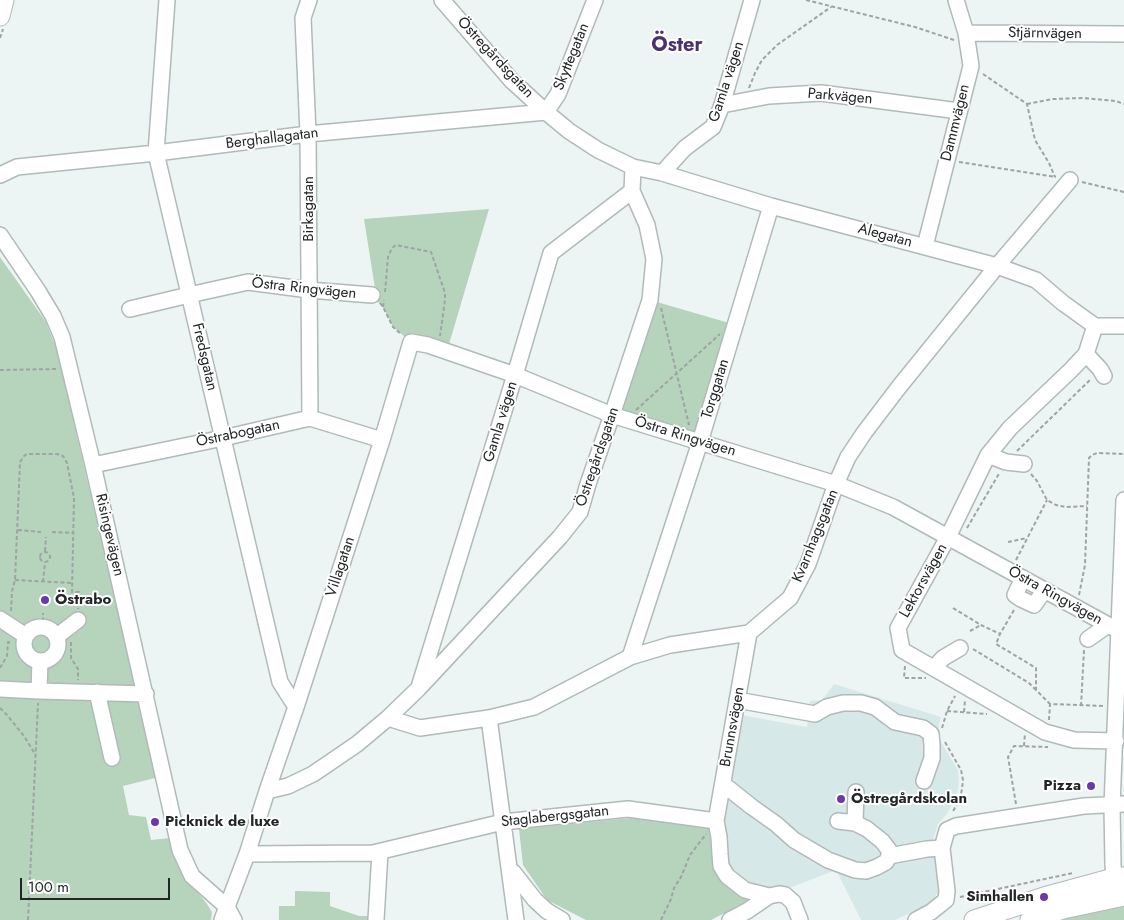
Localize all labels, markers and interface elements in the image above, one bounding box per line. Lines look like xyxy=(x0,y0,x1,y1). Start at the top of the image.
street label: Östregårdsgatan xyxy=(453,14,537,102)
street label: Skyttegatan xyxy=(550,21,594,93)
street label: Stjärnvägen xyxy=(1008,24,1082,44)
district label: Öster xyxy=(651,34,703,58)
street label: Gamla vägen xyxy=(706,39,748,125)
street label: Dammvägen xyxy=(938,83,974,163)
street label: Parkvägen xyxy=(807,85,873,109)
street label: Berghallagatan xyxy=(225,124,319,154)
street label: Birkagatan xyxy=(300,176,318,242)
street label: Alegatan xyxy=(856,220,914,252)
street label: Östra Ringvägen xyxy=(251,275,357,303)
street label: Fredsgatan xyxy=(187,321,221,393)
street label: Torggatan xyxy=(698,357,734,421)
street label: Gamla vägen xyxy=(480,379,522,465)
street label: Östregårdsgatan xyxy=(573,405,623,509)
street label: Östra Ringvägen xyxy=(632,413,738,461)
street label: Östrabogatan xyxy=(195,416,281,452)
street label: Kvarnhagsgatan xyxy=(789,487,843,585)
street label: Risingevägen xyxy=(91,492,127,578)
street label: Villagatan xyxy=(323,535,359,599)
street label: Lektorsvägen xyxy=(896,541,952,621)
street label: Östra Ringvägen xyxy=(1005,563,1105,629)
place label: Östrabo xyxy=(55,591,111,609)
marker: Östrabo xyxy=(39,594,51,606)
street label: Brunnsvägen xyxy=(717,685,749,769)
place label: Pizza xyxy=(1043,777,1081,795)
marker: Pizza xyxy=(1085,780,1097,792)
place label: Östregårdskolan xyxy=(851,790,967,808)
marker: Östregårdskolan xyxy=(835,793,847,805)
street label: Staglabergsgatan xyxy=(500,802,610,832)
place label: Picknick de luxe xyxy=(165,813,279,831)
marker: Picknick de luxe xyxy=(149,816,161,828)
scale bar xyxy=(22,868,172,900)
text: 100 m xyxy=(28,876,69,898)
place label: Simhallen xyxy=(966,888,1034,906)
marker: Simhallen xyxy=(1038,891,1050,903)

